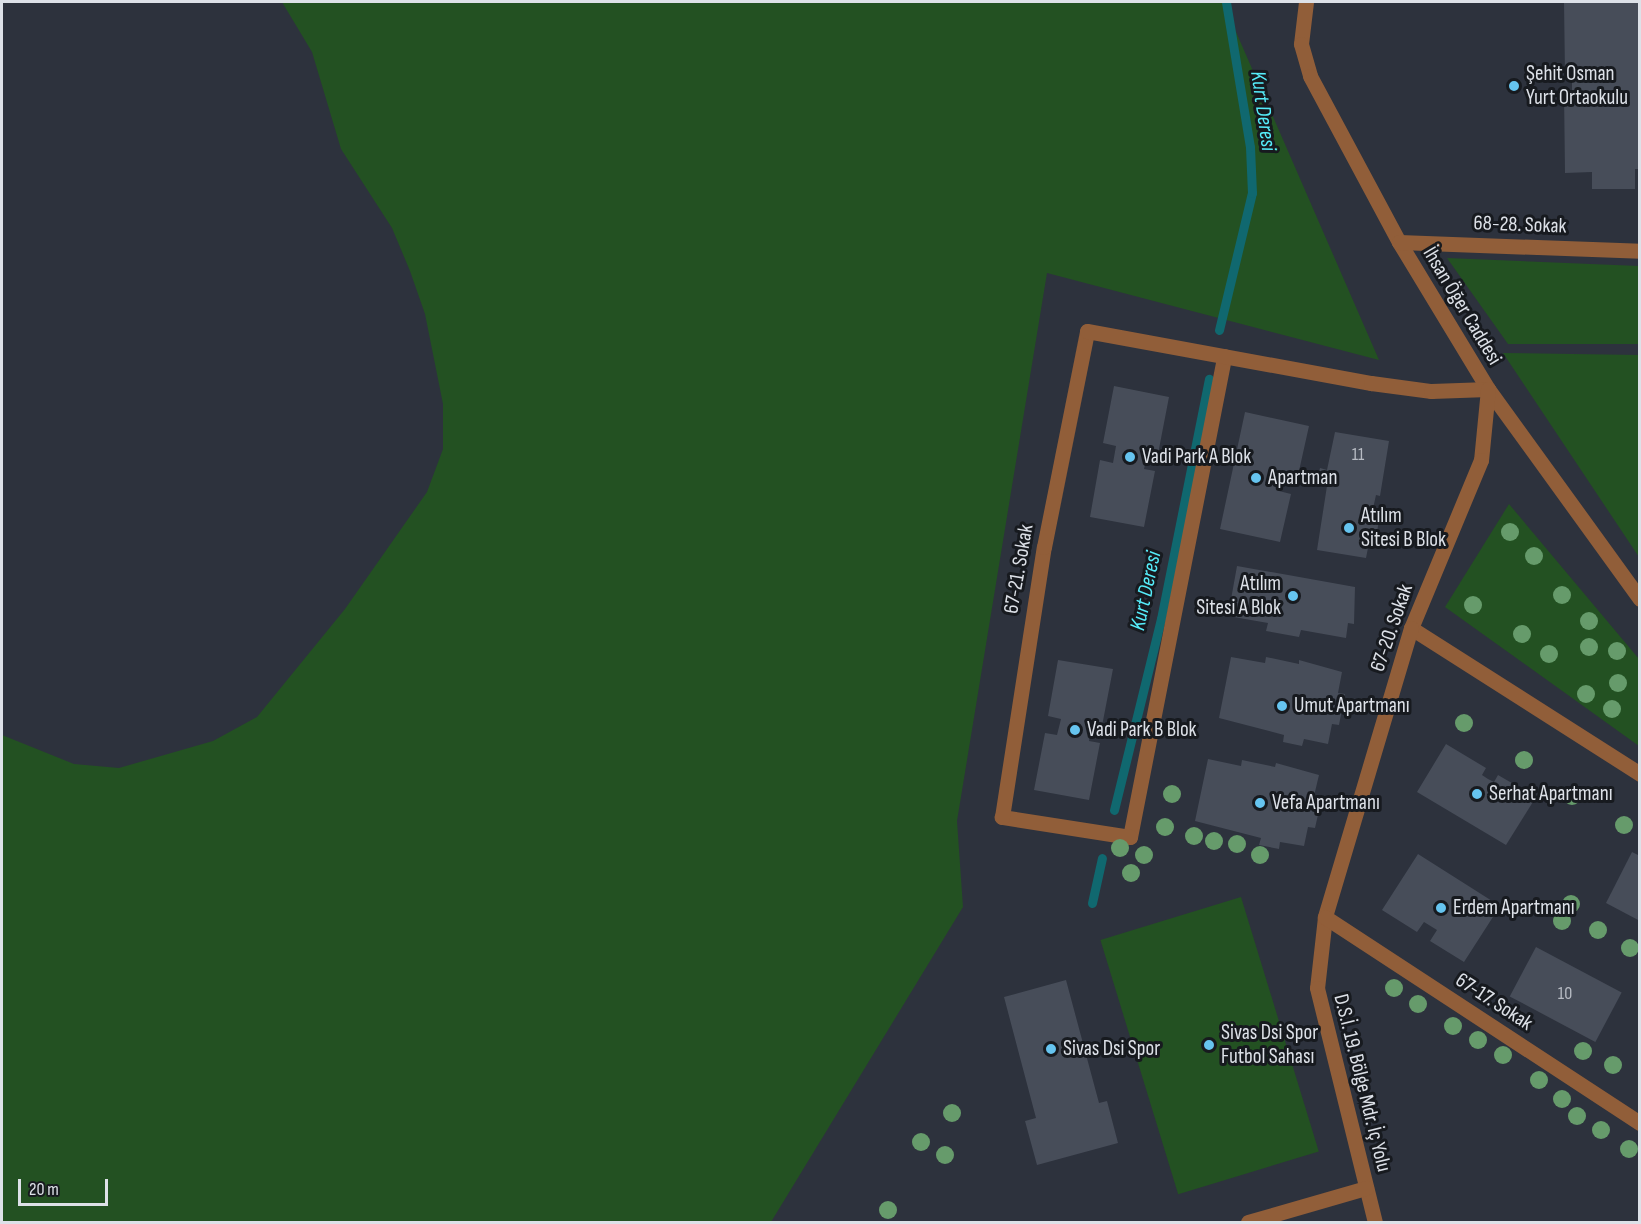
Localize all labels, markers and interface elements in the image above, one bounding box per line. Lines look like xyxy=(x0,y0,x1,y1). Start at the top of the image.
place label: Şehit Osman Yurt Ortaokulu xyxy=(1526,61,1628,111)
water label: Kurt Deresi xyxy=(1244,69,1282,153)
marker: Şehit Osman Yurt Ortaokulu xyxy=(1507,79,1521,93)
street label: 68-28. Sokak xyxy=(1473,211,1567,239)
street label: İhsan Öğer Caddesi xyxy=(1417,243,1507,369)
place label: Vadi Park A Blok xyxy=(1142,444,1251,470)
house number: 11 xyxy=(1352,444,1364,466)
marker: Vadi Park A Blok xyxy=(1123,450,1137,464)
place label: Apartman xyxy=(1268,465,1337,491)
marker: Apartman xyxy=(1249,471,1263,485)
place label: Atılım Sitesi B Blok xyxy=(1361,503,1446,553)
marker: Atılım Sitesi B Blok xyxy=(1342,521,1356,535)
street label: 67-21. Sokak xyxy=(999,522,1039,616)
water label: Kurt Deresi xyxy=(1125,549,1167,633)
place label: Atılım Sitesi A Blok xyxy=(1196,571,1281,621)
street label: 67-20. Sokak xyxy=(1365,581,1419,675)
marker: Atılım Sitesi A Blok xyxy=(1286,589,1300,603)
place label: Umut Apartmanı xyxy=(1294,693,1410,719)
marker: Umut Apartmanı xyxy=(1275,699,1289,713)
place label: Vadi Park B Blok xyxy=(1087,717,1197,743)
marker: Vadi Park B Blok xyxy=(1068,723,1082,737)
place label: Serhat Apartmanı xyxy=(1489,781,1613,807)
marker: Serhat Apartmanı xyxy=(1470,787,1484,801)
place label: Vefa Apartmanı xyxy=(1272,790,1380,816)
marker: Vefa Apartmanı xyxy=(1253,796,1267,810)
place label: Erdem Apartmanı xyxy=(1453,895,1575,921)
marker: Erdem Apartmanı xyxy=(1434,901,1448,915)
street label: 67-17. Sokak xyxy=(1451,968,1537,1036)
house number: 10 xyxy=(1558,983,1572,1005)
street label: D.S.İ. 19. Bölge Mdr. İç Yolu xyxy=(1328,992,1396,1174)
place label: Sivas Dsi Spor Futbol Sahası xyxy=(1221,1020,1318,1070)
place label: Sivas Dsi Spor xyxy=(1063,1036,1160,1062)
marker: Sivas Dsi Spor Futbol Sahası xyxy=(1202,1038,1216,1052)
marker: Sivas Dsi Spor xyxy=(1044,1042,1058,1056)
scale bar xyxy=(21,1167,111,1205)
text: 20 m xyxy=(29,1179,59,1200)

